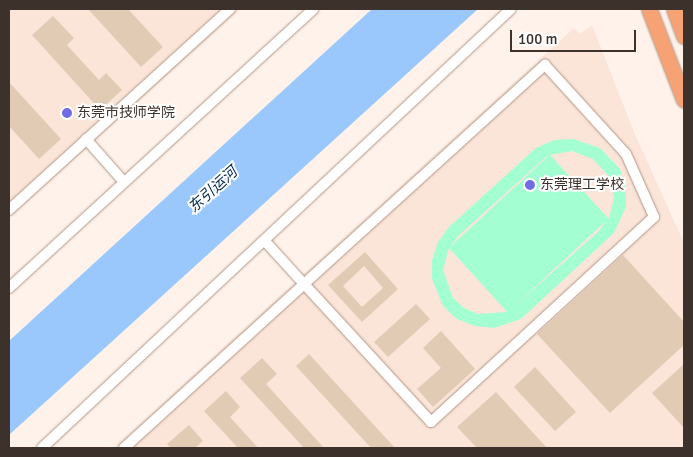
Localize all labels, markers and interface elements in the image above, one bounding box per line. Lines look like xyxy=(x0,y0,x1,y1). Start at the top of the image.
scale bar xyxy=(513,20,639,52)
text: 100 m xyxy=(518,30,558,48)
place label: 东莞市技师学院 xyxy=(77,105,175,121)
marker: 东莞市技师学院 xyxy=(61,107,73,119)
water label: 东引运河 xyxy=(185,163,241,217)
place label: 东莞理工学校 xyxy=(540,177,624,193)
marker: 东莞理工学校 xyxy=(524,179,536,191)

